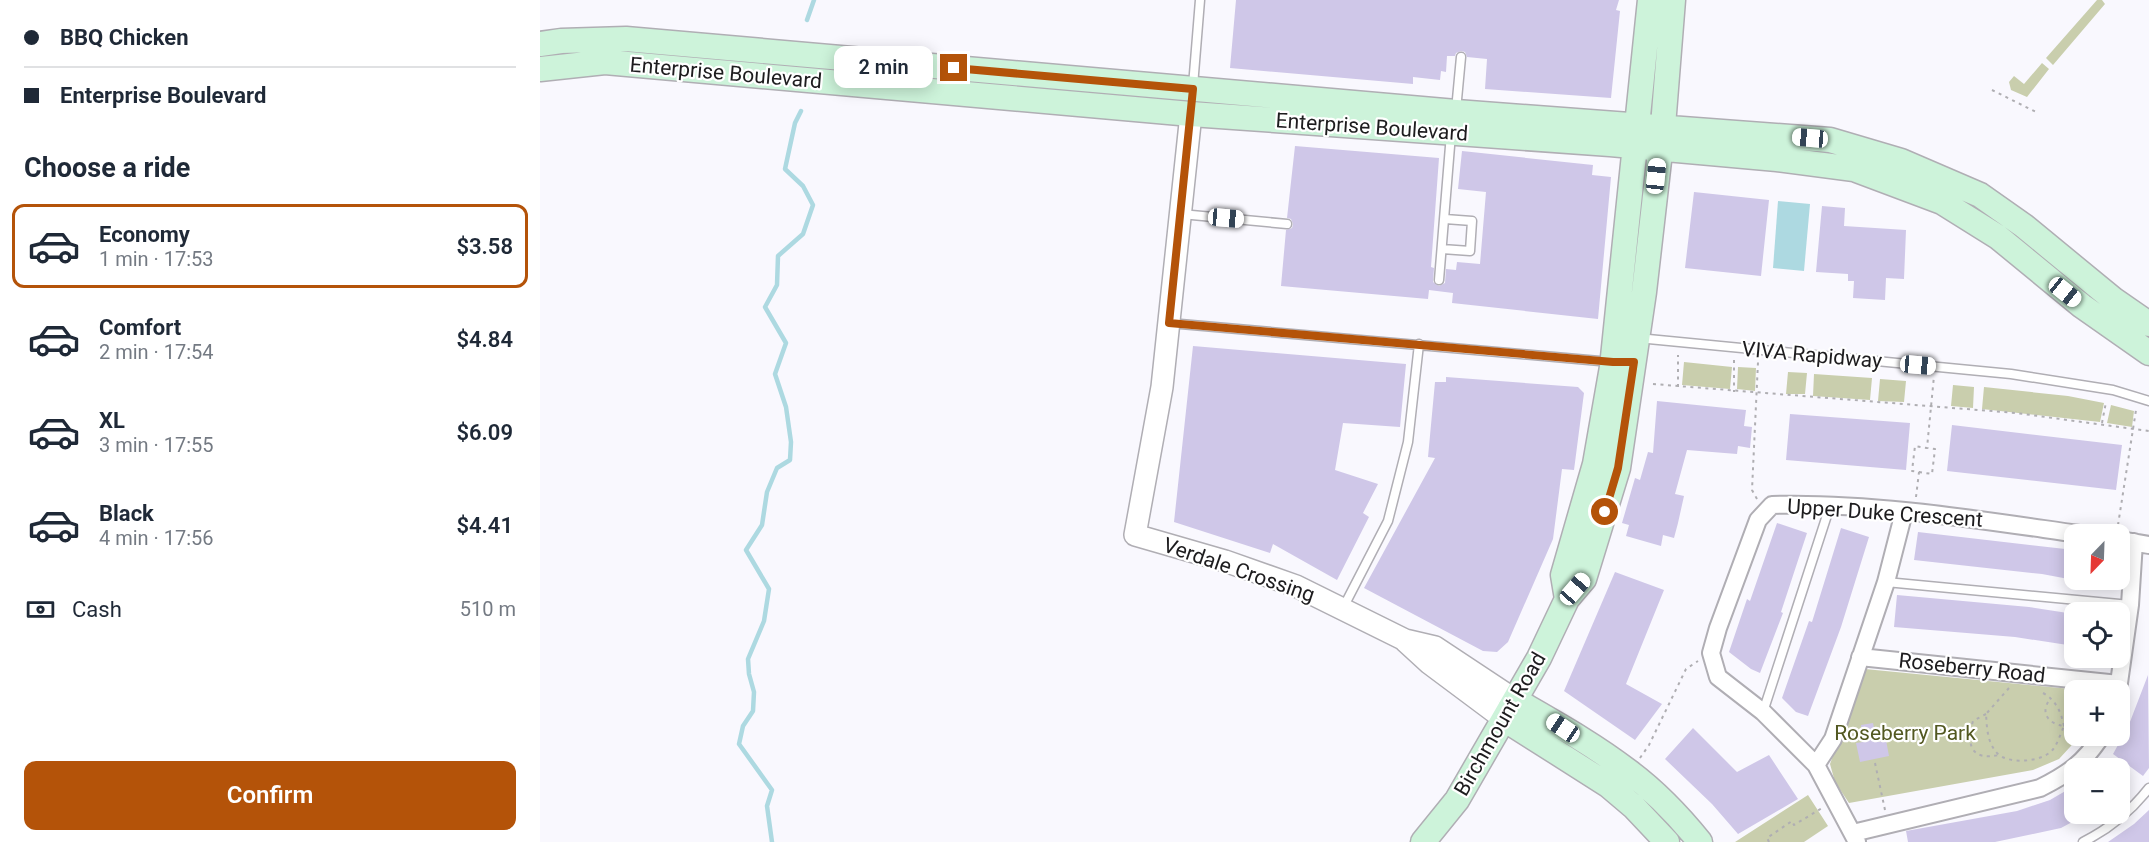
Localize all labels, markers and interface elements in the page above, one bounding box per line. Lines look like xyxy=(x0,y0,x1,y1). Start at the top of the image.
text: BBQ Chicken xyxy=(60,25,188,50)
callout: 2 min xyxy=(834,47,933,89)
street label: Enterprise Boulevard xyxy=(629,53,823,93)
route end xyxy=(940,54,967,81)
text: 2 min xyxy=(858,55,909,79)
text: Enterprise Boulevard xyxy=(60,83,266,108)
street label: Enterprise Boulevard xyxy=(1275,108,1469,146)
car xyxy=(1791,127,1829,149)
text: Choose a ride xyxy=(24,152,190,184)
car xyxy=(1645,157,1667,195)
car xyxy=(1207,207,1245,229)
icon: car xyxy=(27,219,81,273)
text: Economy xyxy=(99,222,190,247)
text: $3.58 xyxy=(456,234,513,259)
text: 1 min · 17:53 xyxy=(99,247,214,271)
car xyxy=(2045,274,2085,310)
icon: car xyxy=(27,312,81,366)
text: Comfort xyxy=(99,315,181,340)
text: $4.84 xyxy=(456,327,513,352)
street label: VIVA Rapidway xyxy=(1741,337,1883,373)
text: 2 min · 17:54 xyxy=(99,340,214,364)
car xyxy=(1899,354,1937,376)
icon: car xyxy=(27,405,81,459)
text: XL xyxy=(99,408,125,433)
text: $6.09 xyxy=(456,420,513,445)
text: 3 min · 17:55 xyxy=(99,433,214,457)
street label: Upper Duke Crescent xyxy=(1786,494,1984,532)
icon: car xyxy=(27,498,81,552)
route start xyxy=(1591,498,1618,525)
text: Black xyxy=(99,501,154,526)
text: $4.41 xyxy=(456,513,513,538)
north arrow xyxy=(2064,524,2130,590)
map controls xyxy=(2064,524,2130,824)
text: 4 min · 17:56 xyxy=(99,526,214,550)
street label: Verdale Crossing xyxy=(1160,533,1318,607)
car xyxy=(1556,570,1594,608)
icon: cash xyxy=(24,593,57,626)
text: Cash xyxy=(72,597,122,622)
text: 510 m xyxy=(460,597,516,621)
button: locate xyxy=(2064,602,2130,668)
street label: Birchmount Road xyxy=(1449,648,1551,800)
street label: Roseberry Road xyxy=(1897,648,2047,688)
button: + xyxy=(2064,680,2130,746)
car xyxy=(1543,710,1583,746)
park label: Roseberry Park xyxy=(1834,721,1976,745)
button: − xyxy=(2064,758,2130,824)
button: Confirm xyxy=(24,761,516,830)

